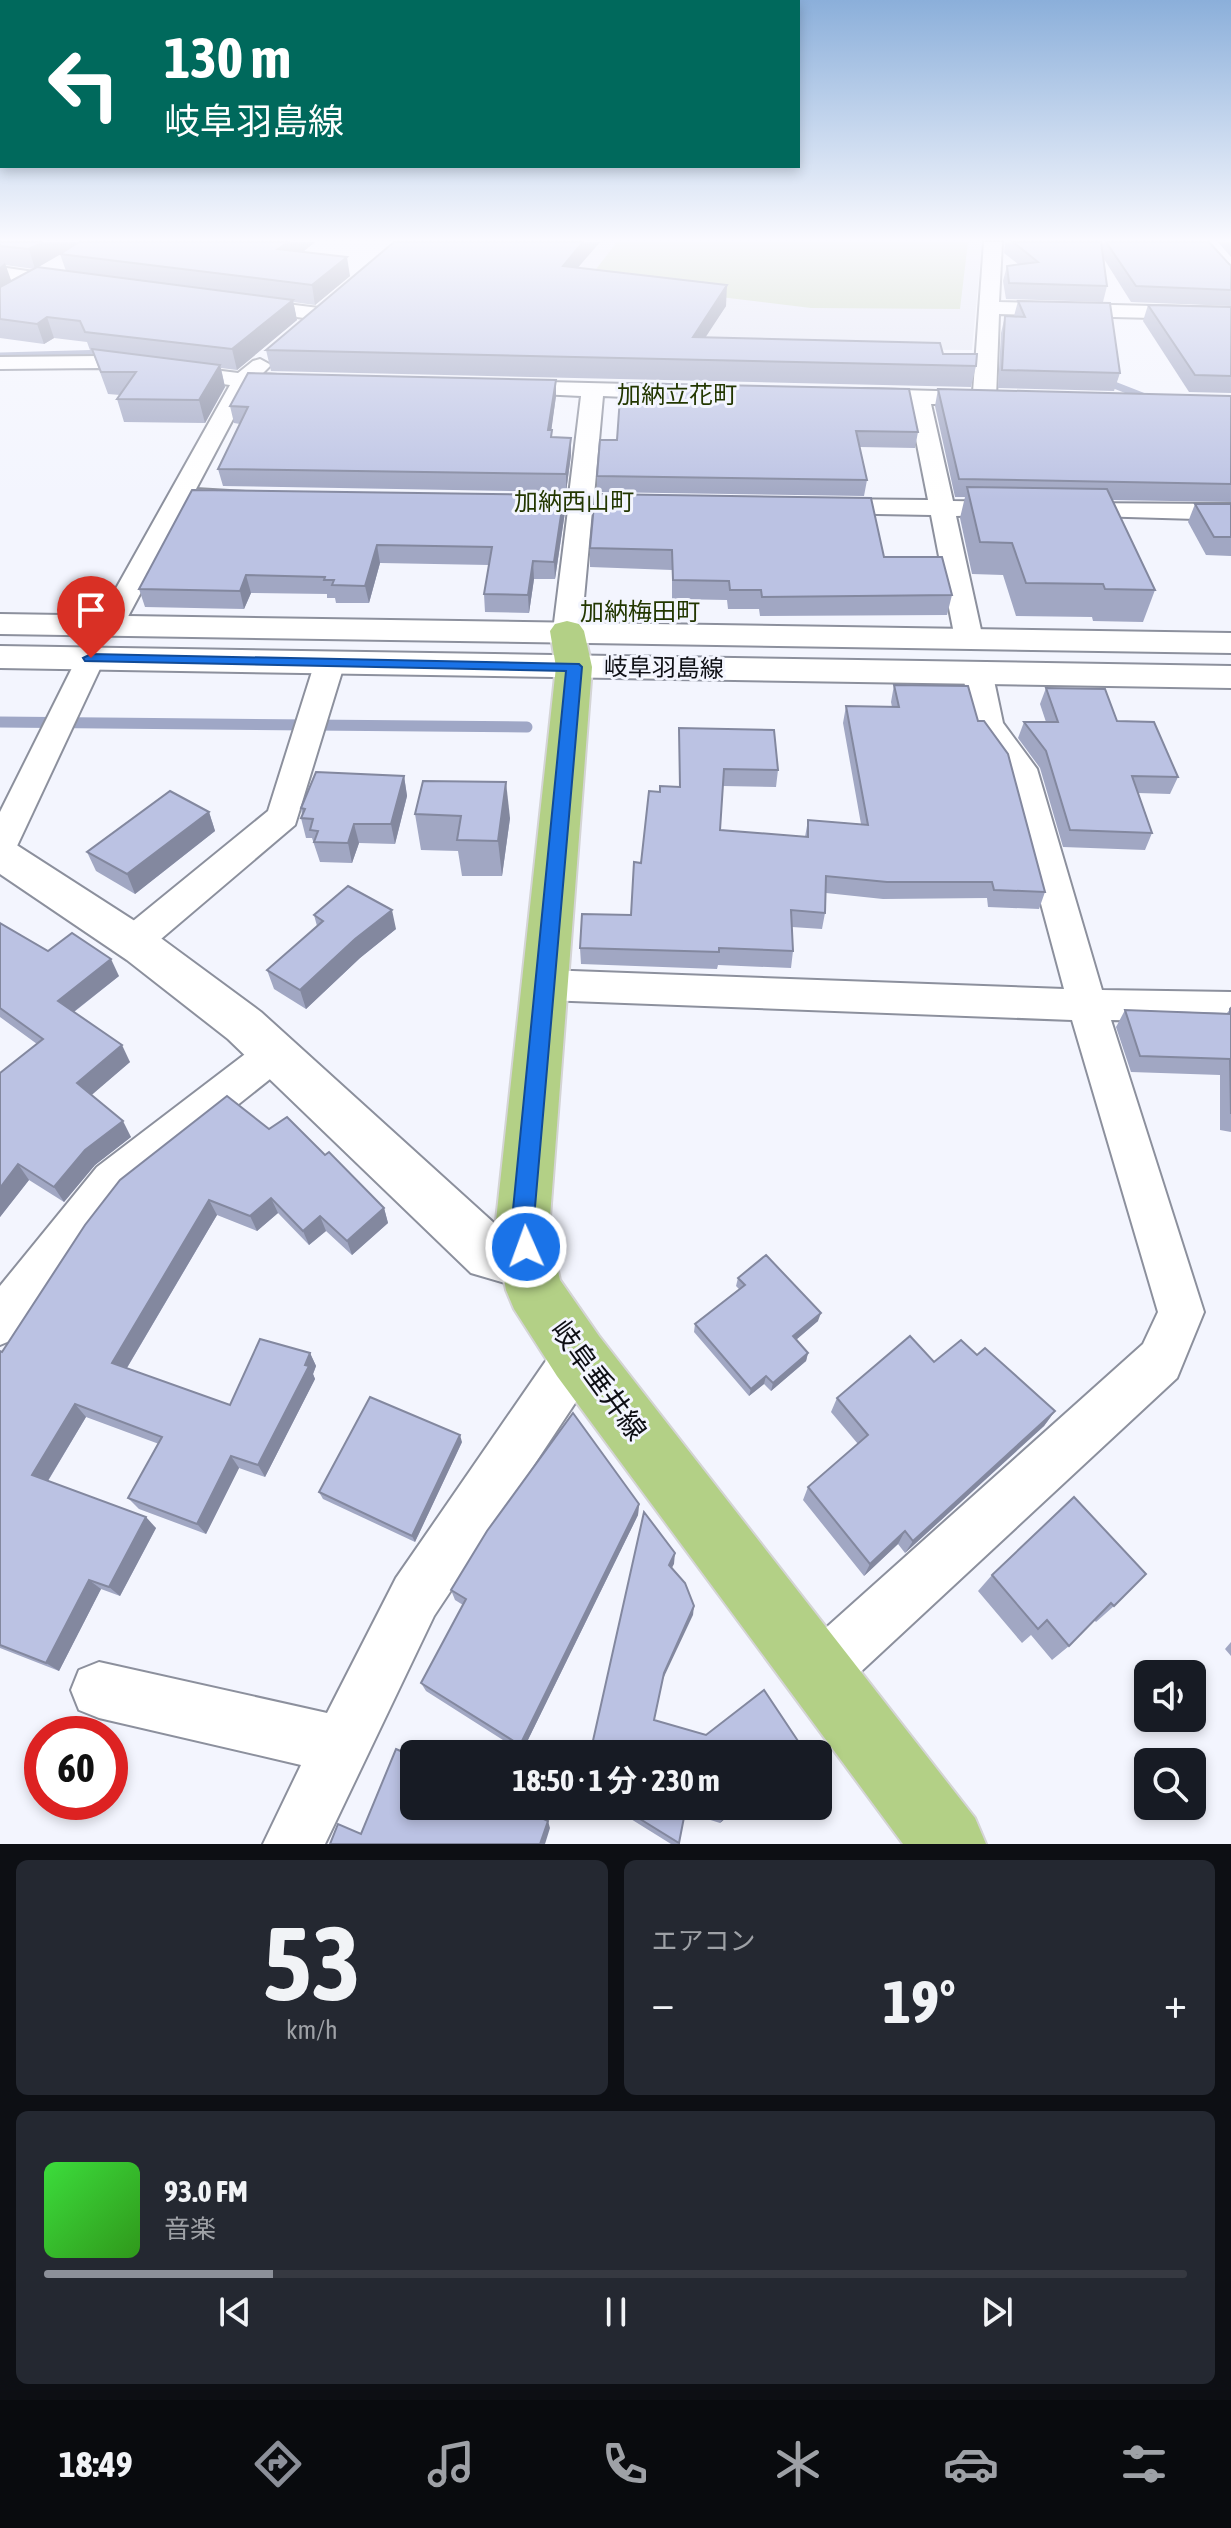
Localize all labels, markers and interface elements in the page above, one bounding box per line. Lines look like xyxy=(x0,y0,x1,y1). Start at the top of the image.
text: 130 m xyxy=(164,26,291,90)
icon: left xyxy=(32,32,136,136)
text: 岐阜羽島線 xyxy=(164,100,344,142)
district label: 加納立花町 xyxy=(617,381,737,408)
district label: 加納西山町 xyxy=(514,488,634,515)
pin xyxy=(57,576,125,658)
icon: arrive xyxy=(69,588,113,632)
district label: 加納梅田町 xyxy=(580,598,700,625)
street label: 岐阜羽島線 xyxy=(604,653,724,682)
position arrow xyxy=(484,1205,568,1289)
street label: 岐阜垂井線 xyxy=(545,1314,653,1446)
map controls xyxy=(1134,1660,1206,1820)
button: sound xyxy=(1134,1660,1206,1732)
speed limit sign: 60 xyxy=(24,1716,128,1820)
button: search xyxy=(1134,1748,1206,1820)
text: 18:50 · 1 分 · 230 m xyxy=(512,1763,720,1797)
text: 53 xyxy=(263,1903,361,2022)
text: エアコン xyxy=(652,1926,756,1956)
text: 19° xyxy=(883,1967,956,2036)
text: − xyxy=(652,1977,674,2027)
text: + xyxy=(1164,1977,1187,2027)
text: km/h xyxy=(286,2015,338,2045)
text: 93.0 FM xyxy=(164,2174,248,2208)
text: 音楽 xyxy=(164,2214,216,2244)
icon: previous xyxy=(213,2290,257,2334)
icon: pause xyxy=(594,2290,638,2334)
icon: next xyxy=(975,2290,1019,2334)
icon: directions xyxy=(250,2436,306,2492)
icon: music xyxy=(423,2436,479,2492)
icon: phone xyxy=(597,2436,653,2492)
icon: climate xyxy=(770,2436,826,2492)
icon: car xyxy=(943,2436,999,2492)
icon: filters xyxy=(1116,2436,1172,2492)
text: 18:49 xyxy=(59,2443,133,2485)

